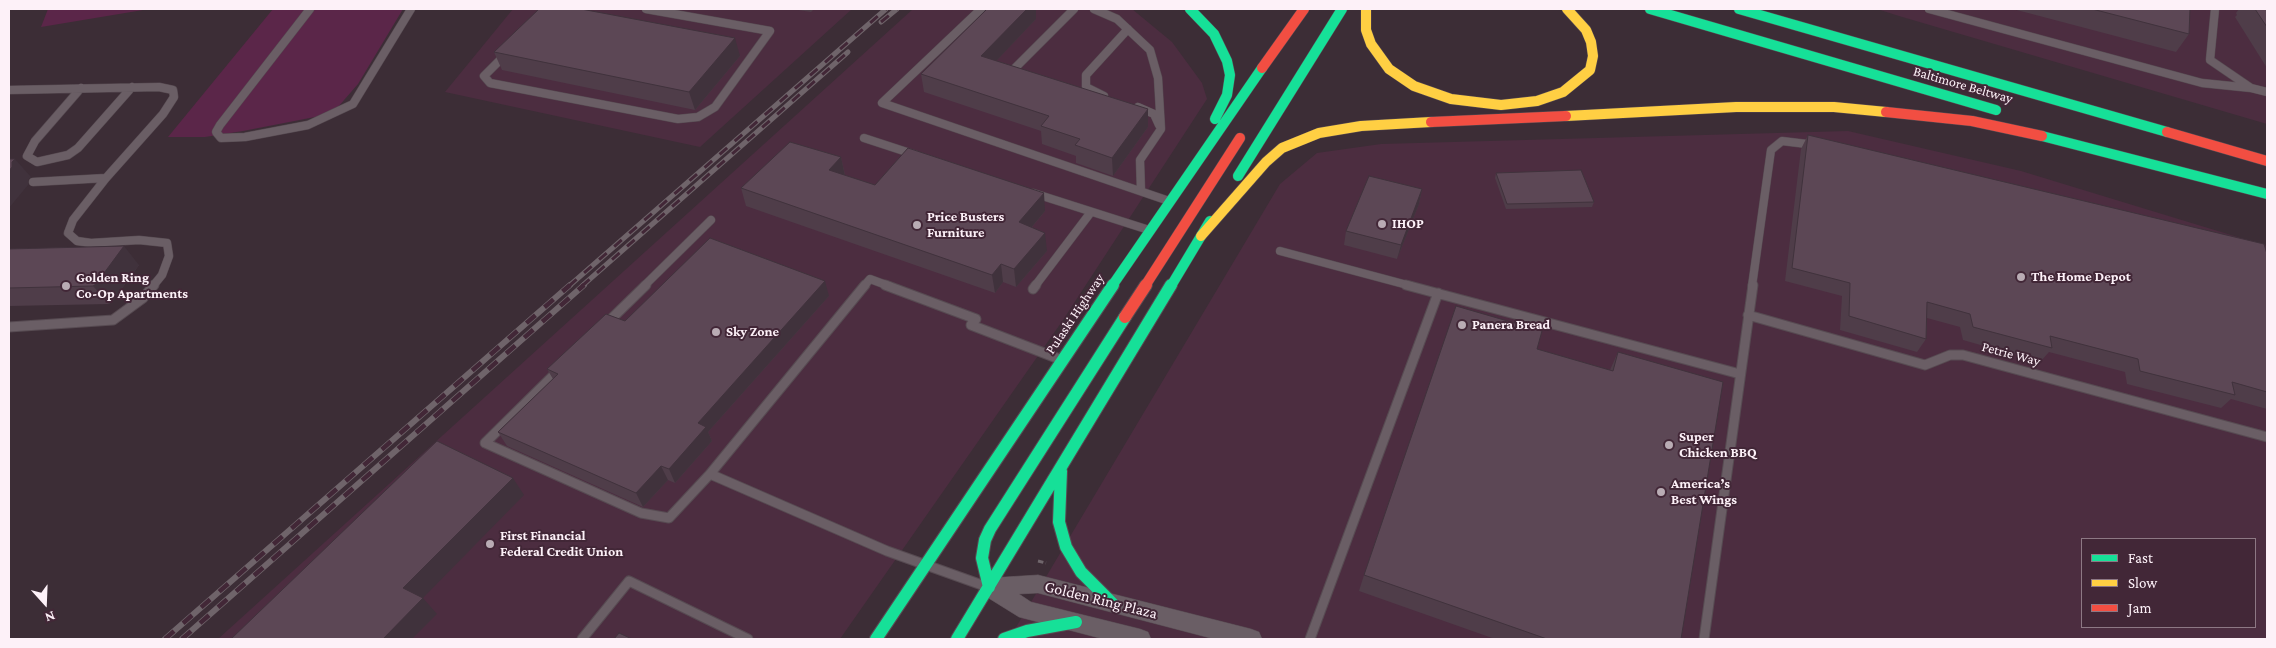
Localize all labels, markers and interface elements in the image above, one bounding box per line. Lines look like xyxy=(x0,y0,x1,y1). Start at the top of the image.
street label: Baltimore Beltway xyxy=(1911,63,2015,107)
place label: Price Busters Furniture xyxy=(927,209,1004,242)
place label: IHOP xyxy=(1392,216,1424,232)
marker: IHOP xyxy=(1376,218,1388,230)
marker: Price Busters Furniture xyxy=(911,219,923,231)
place label: The Home Depot xyxy=(2031,269,2131,285)
place label: Golden Ring Co-Op Apartments xyxy=(76,270,188,302)
street label: Pulaski Highway xyxy=(1042,271,1108,357)
marker: The Home Depot xyxy=(2015,271,2027,283)
marker: Golden Ring Co-Op Apartments xyxy=(60,280,72,292)
place label: Panera Bread xyxy=(1472,317,1550,333)
marker: Panera Bread xyxy=(1456,319,1468,331)
place label: Sky Zone xyxy=(726,324,779,340)
marker: Sky Zone xyxy=(710,326,722,338)
street label: Petrie Way xyxy=(1980,338,2042,370)
place label: Super Chicken BBQ xyxy=(1679,429,1757,462)
marker: Super Chicken BBQ xyxy=(1663,439,1675,451)
place label: America’s Best Wings xyxy=(1671,476,1737,508)
marker: America’s Best Wings xyxy=(1655,486,1667,498)
place label: First Financial Federal Credit Union xyxy=(500,528,623,560)
marker: First Financial Federal Credit Union xyxy=(484,538,496,550)
legend xyxy=(2081,538,2256,628)
text: Fast xyxy=(2128,550,2153,566)
text: Slow xyxy=(2128,575,2157,591)
street label: Golden Ring Plaza xyxy=(1043,577,1159,623)
north arrow xyxy=(20,578,70,628)
text: Jam xyxy=(2128,600,2151,616)
text: N xyxy=(43,608,57,626)

